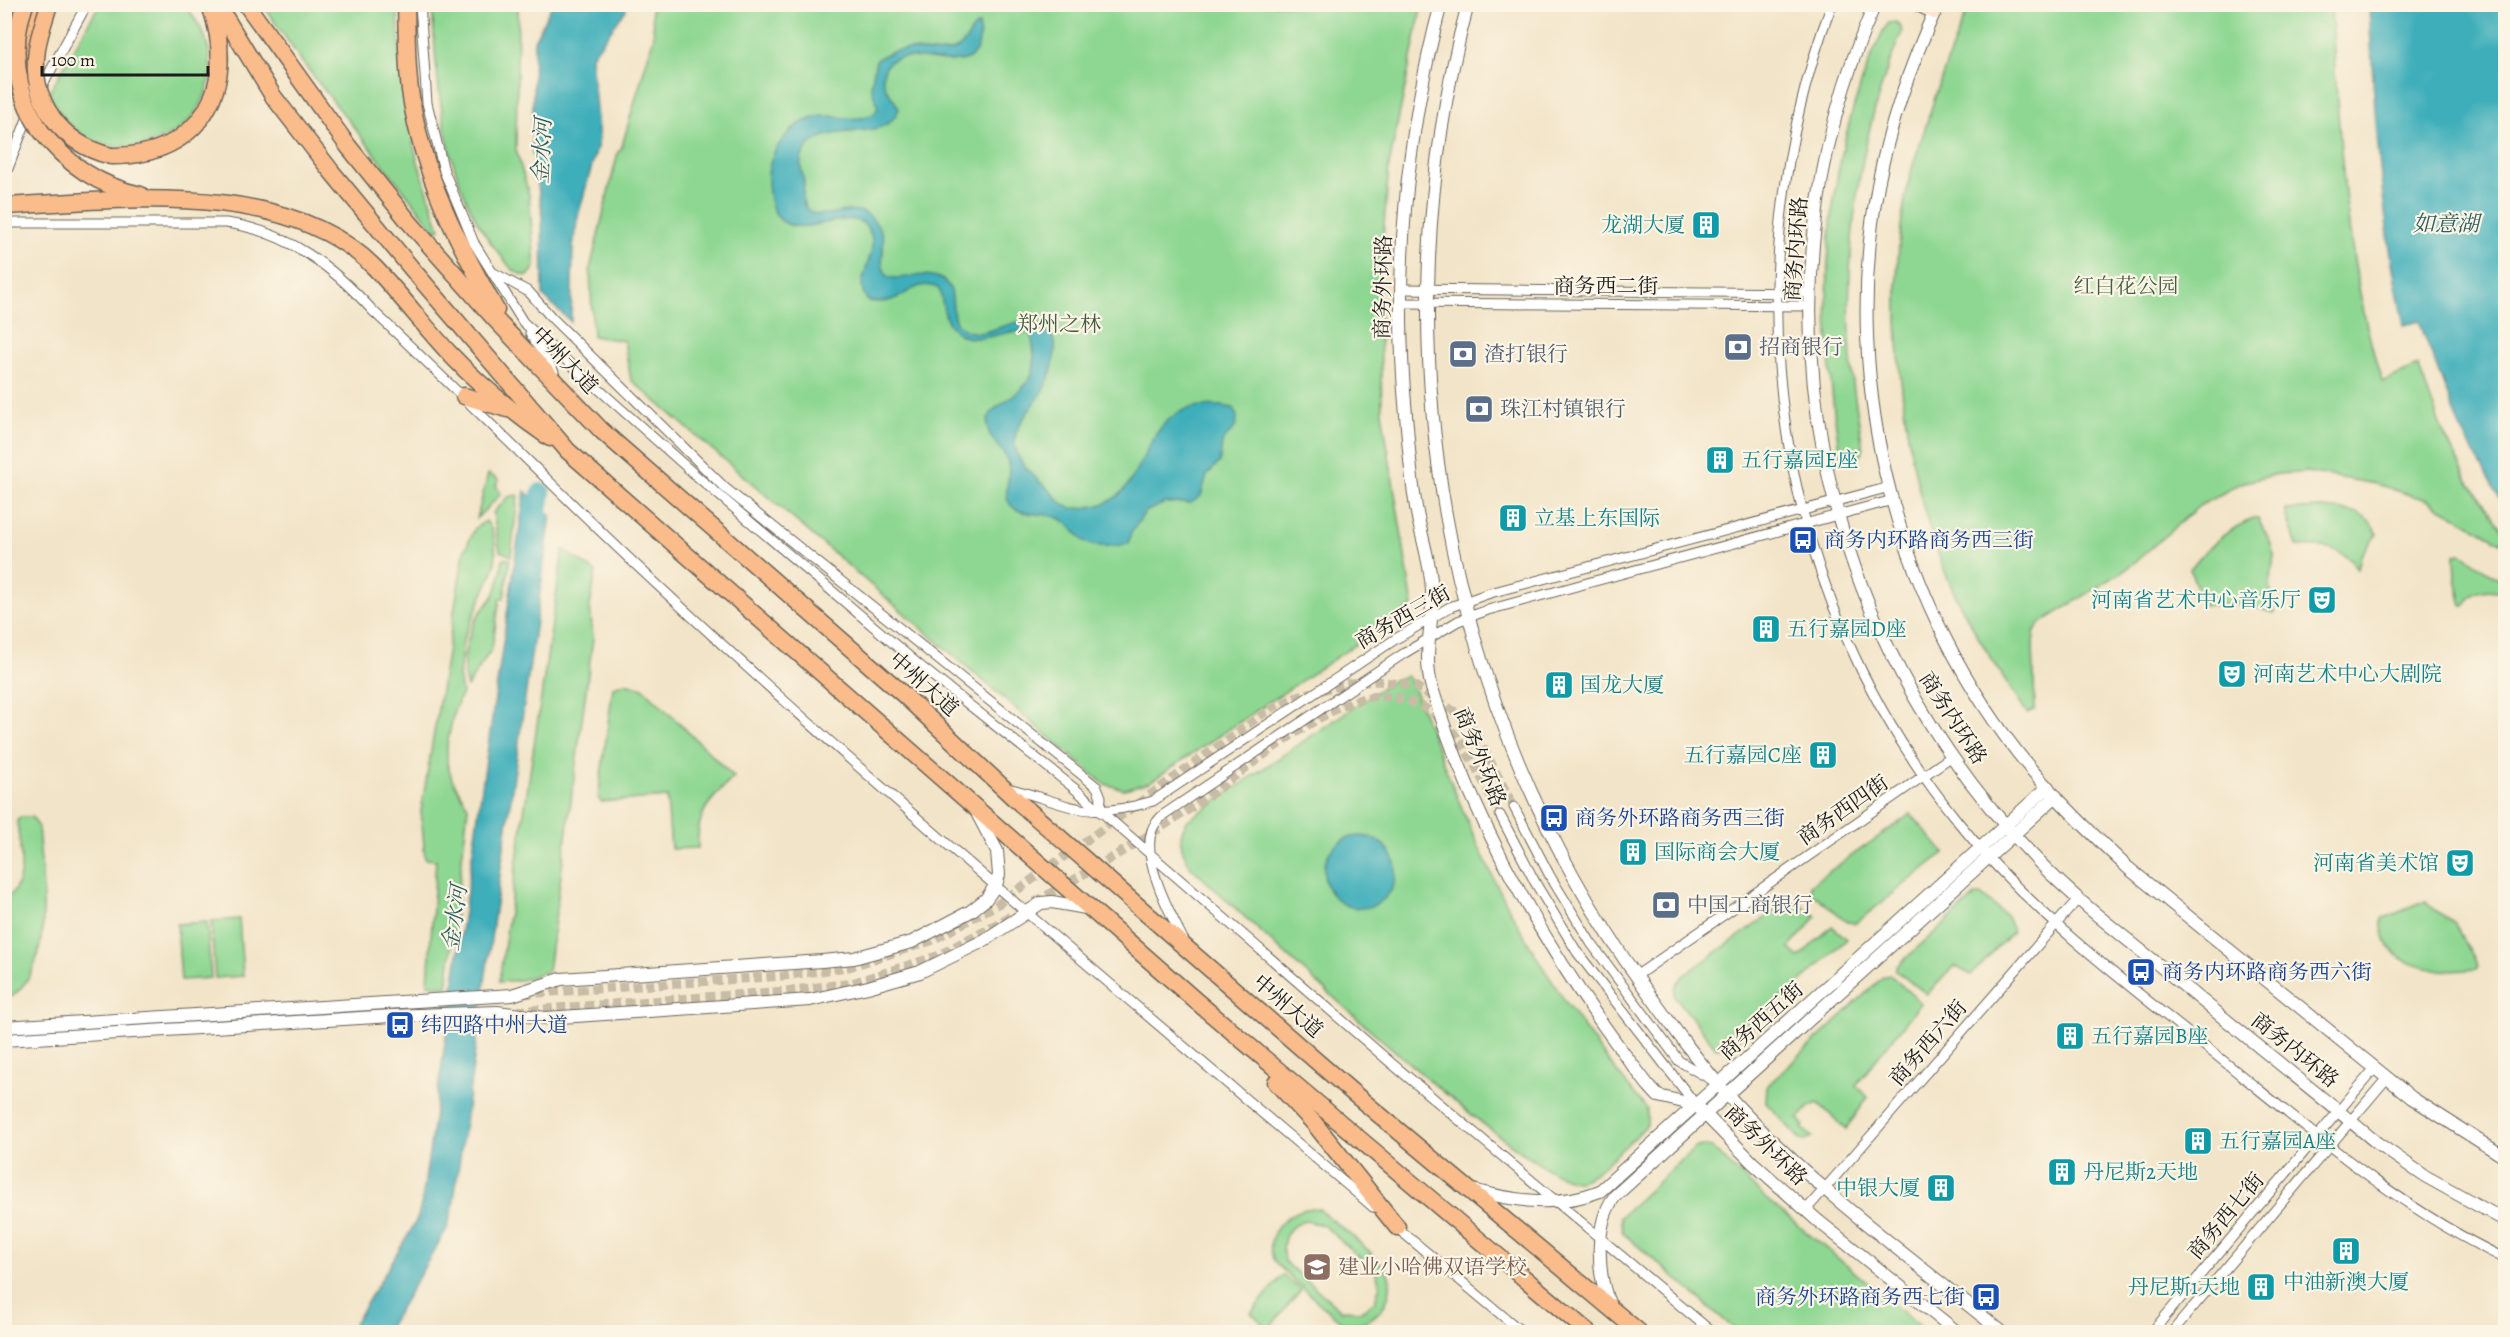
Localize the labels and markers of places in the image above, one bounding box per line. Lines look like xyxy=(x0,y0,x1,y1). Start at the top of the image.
building icon: 龙湖大厦 xyxy=(1690,209,1722,241)
place label: 龙湖大厦 xyxy=(1601,211,1685,239)
bank icon: 招商银行 xyxy=(1722,331,1754,363)
place label: 招商银行 xyxy=(1759,333,1843,361)
bank icon: 渣打银行 xyxy=(1447,338,1479,370)
place label: 渣打银行 xyxy=(1484,340,1568,368)
bank icon: 珠江村镇银行 xyxy=(1463,393,1495,425)
place label: 珠江村镇银行 xyxy=(1500,395,1626,423)
building icon: 五行嘉园E座 xyxy=(1704,444,1736,476)
place label: 五行嘉园E座 xyxy=(1741,446,1858,474)
building icon: 立基上东国际 xyxy=(1497,502,1529,534)
place label: 立基上东国际 xyxy=(1534,504,1660,532)
bus stop icon: 商务内环路商务西三街 xyxy=(1787,524,1819,556)
place label: 商务内环路商务西三街 xyxy=(1824,526,2034,554)
theatre icon: 河南省艺术中心音乐厅 xyxy=(2306,584,2338,616)
place label: 河南省艺术中心音乐厅 xyxy=(2091,586,2301,614)
building icon: 五行嘉园D座 xyxy=(1750,613,1782,645)
place label: 五行嘉园D座 xyxy=(1787,615,1907,643)
theatre icon: 河南艺术中心大剧院 xyxy=(2216,658,2248,690)
place label: 河南艺术中心大剧院 xyxy=(2253,660,2442,688)
building icon: 国龙大厦 xyxy=(1543,669,1575,701)
place label: 国龙大厦 xyxy=(1580,671,1664,699)
building icon: 五行嘉园C座 xyxy=(1807,739,1839,771)
place label: 五行嘉园C座 xyxy=(1684,741,1802,769)
bus stop icon: 商务外环路商务西三街 xyxy=(1538,802,1570,834)
place label: 商务外环路商务西三街 xyxy=(1575,804,1785,832)
building icon: 国际商会大厦 xyxy=(1617,836,1649,868)
place label: 国际商会大厦 xyxy=(1654,838,1780,866)
theatre icon: 河南省美术馆 xyxy=(2444,847,2476,879)
place label: 河南省美术馆 xyxy=(2313,849,2439,877)
bank icon: 中国工商银行 xyxy=(1650,889,1682,921)
place label: 中国工商银行 xyxy=(1687,891,1813,919)
bus stop icon: 商务内环路商务西六街 xyxy=(2125,956,2157,988)
place label: 商务内环路商务西六街 xyxy=(2162,958,2372,986)
bus stop icon: 纬四路中州大道 xyxy=(384,1009,416,1041)
place label: 纬四路中州大道 xyxy=(421,1011,568,1039)
building icon: 五行嘉园B座 xyxy=(2054,1020,2086,1052)
place label: 五行嘉园B座 xyxy=(2091,1022,2209,1050)
building icon: 五行嘉园A座 xyxy=(2182,1125,2214,1157)
place label: 五行嘉园A座 xyxy=(2219,1127,2336,1155)
building icon: 丹尼斯2天地 xyxy=(2046,1156,2078,1188)
place label: 丹尼斯2天地 xyxy=(2083,1158,2198,1186)
building icon: 中银大厦 xyxy=(1925,1172,1957,1204)
place label: 中银大厦 xyxy=(1836,1174,1920,1202)
building icon: 中油新澳大厦 xyxy=(2330,1235,2362,1267)
school or university icon: 建业小哈佛双语学校 xyxy=(1301,1251,1333,1283)
place label: 建业小哈佛双语学校 xyxy=(1338,1253,1527,1281)
place label: 中油新澳大厦 xyxy=(2283,1268,2409,1296)
building icon: 丹尼斯1天地 xyxy=(2245,1271,2277,1303)
place label: 丹尼斯1天地 xyxy=(2128,1273,2240,1301)
bus stop icon: 商务外环路商务西七街 xyxy=(1970,1281,2002,1313)
place label: 商务外环路商务西七街 xyxy=(1755,1283,1965,1311)

